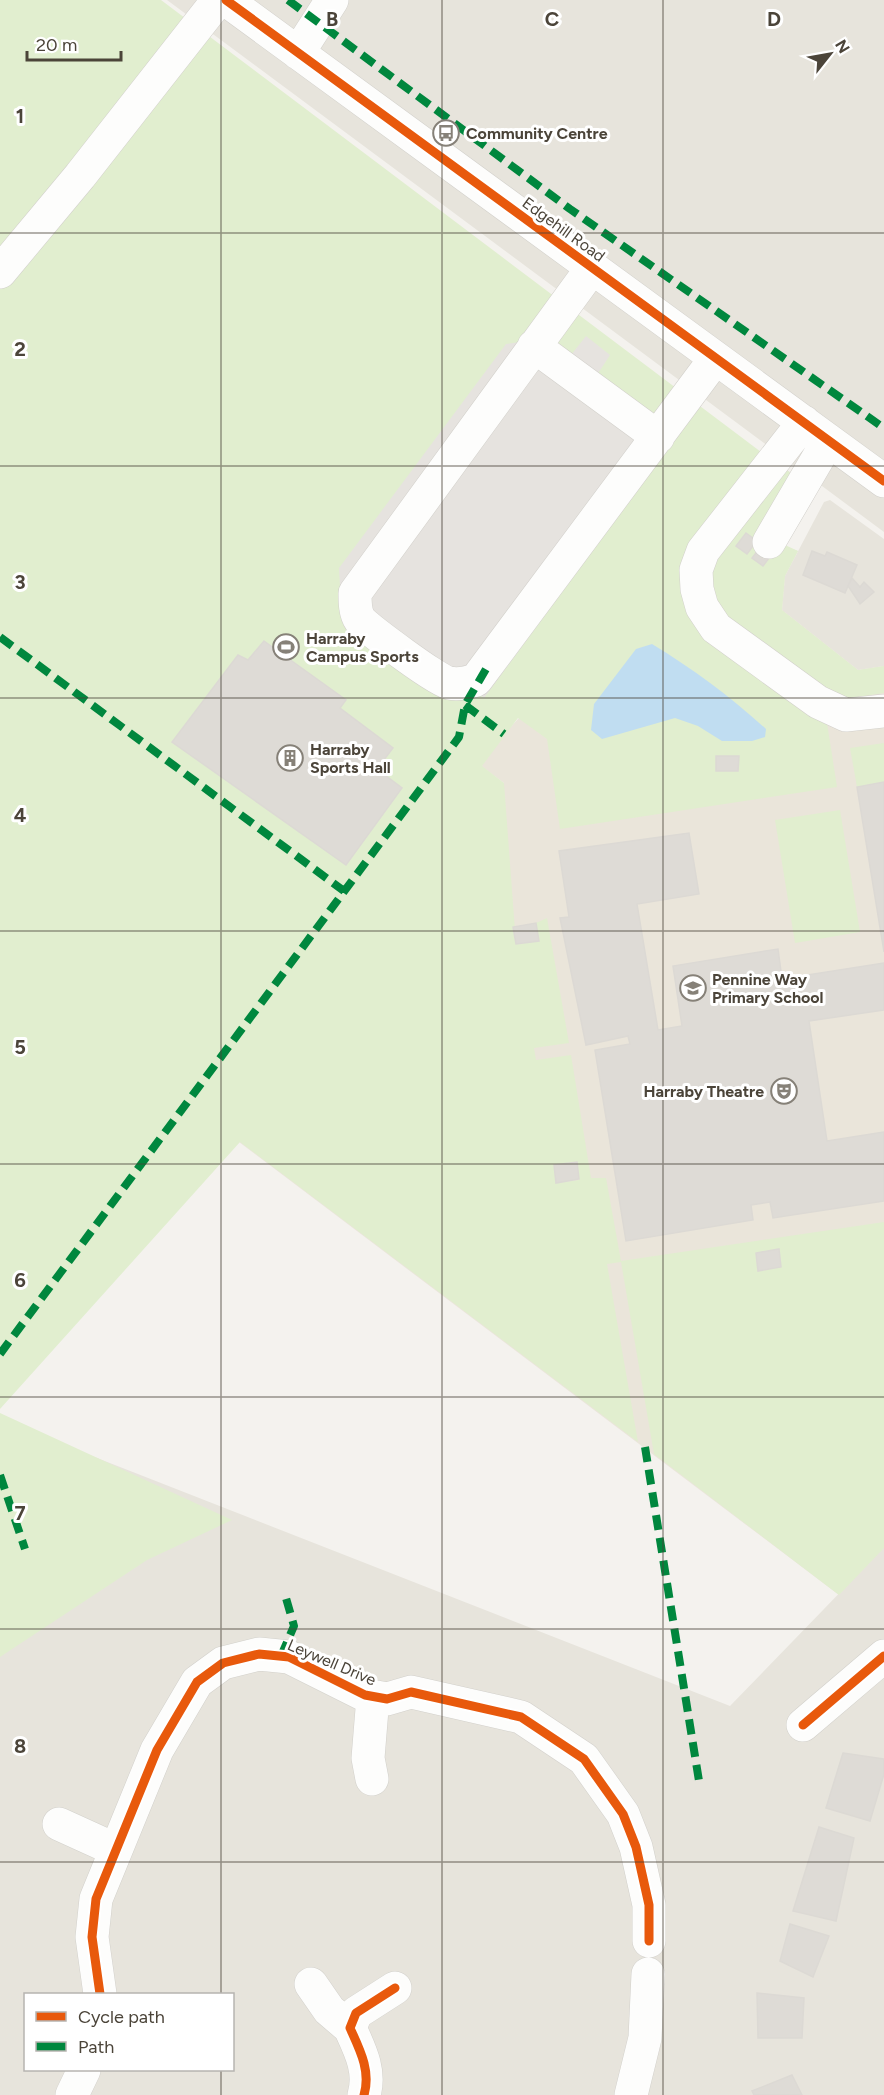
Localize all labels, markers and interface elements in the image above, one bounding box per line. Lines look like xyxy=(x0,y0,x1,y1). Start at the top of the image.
text: B xyxy=(326,7,338,31)
text: C xyxy=(545,7,559,31)
text: D xyxy=(767,7,781,31)
scale bar xyxy=(27,24,122,62)
north arrow xyxy=(800,24,860,84)
text: 20 m xyxy=(36,34,77,56)
text: N xyxy=(831,36,854,57)
text: 1 xyxy=(16,104,24,128)
bus stop icon: Community Centre xyxy=(431,118,461,148)
place label: Community Centre xyxy=(466,124,608,143)
street label: Edgehill Road xyxy=(519,193,609,266)
text: 2 xyxy=(14,337,26,361)
text: 3 xyxy=(14,570,26,594)
place label: Harraby Campus Sports xyxy=(306,629,419,666)
sports icon: Harraby Campus Sports xyxy=(271,632,301,662)
place label: Harraby Sports Hall xyxy=(310,740,391,777)
building icon: Harraby Sports Hall xyxy=(275,743,305,773)
text: 4 xyxy=(14,803,27,827)
place label: Pennine Way Primary School xyxy=(712,970,824,1007)
school or university icon: Pennine Way Primary School xyxy=(678,973,708,1003)
text: 5 xyxy=(14,1035,26,1059)
theatre icon: Harraby Theatre xyxy=(769,1076,799,1106)
place label: Harraby Theatre xyxy=(643,1082,764,1101)
text: 6 xyxy=(14,1268,26,1292)
text: 7 xyxy=(14,1501,26,1525)
street label: Leywell Drive xyxy=(285,1635,379,1690)
text: 8 xyxy=(14,1734,26,1758)
legend xyxy=(24,1993,234,2071)
text: Cycle path xyxy=(78,2006,165,2028)
text: Path xyxy=(78,2036,114,2058)

